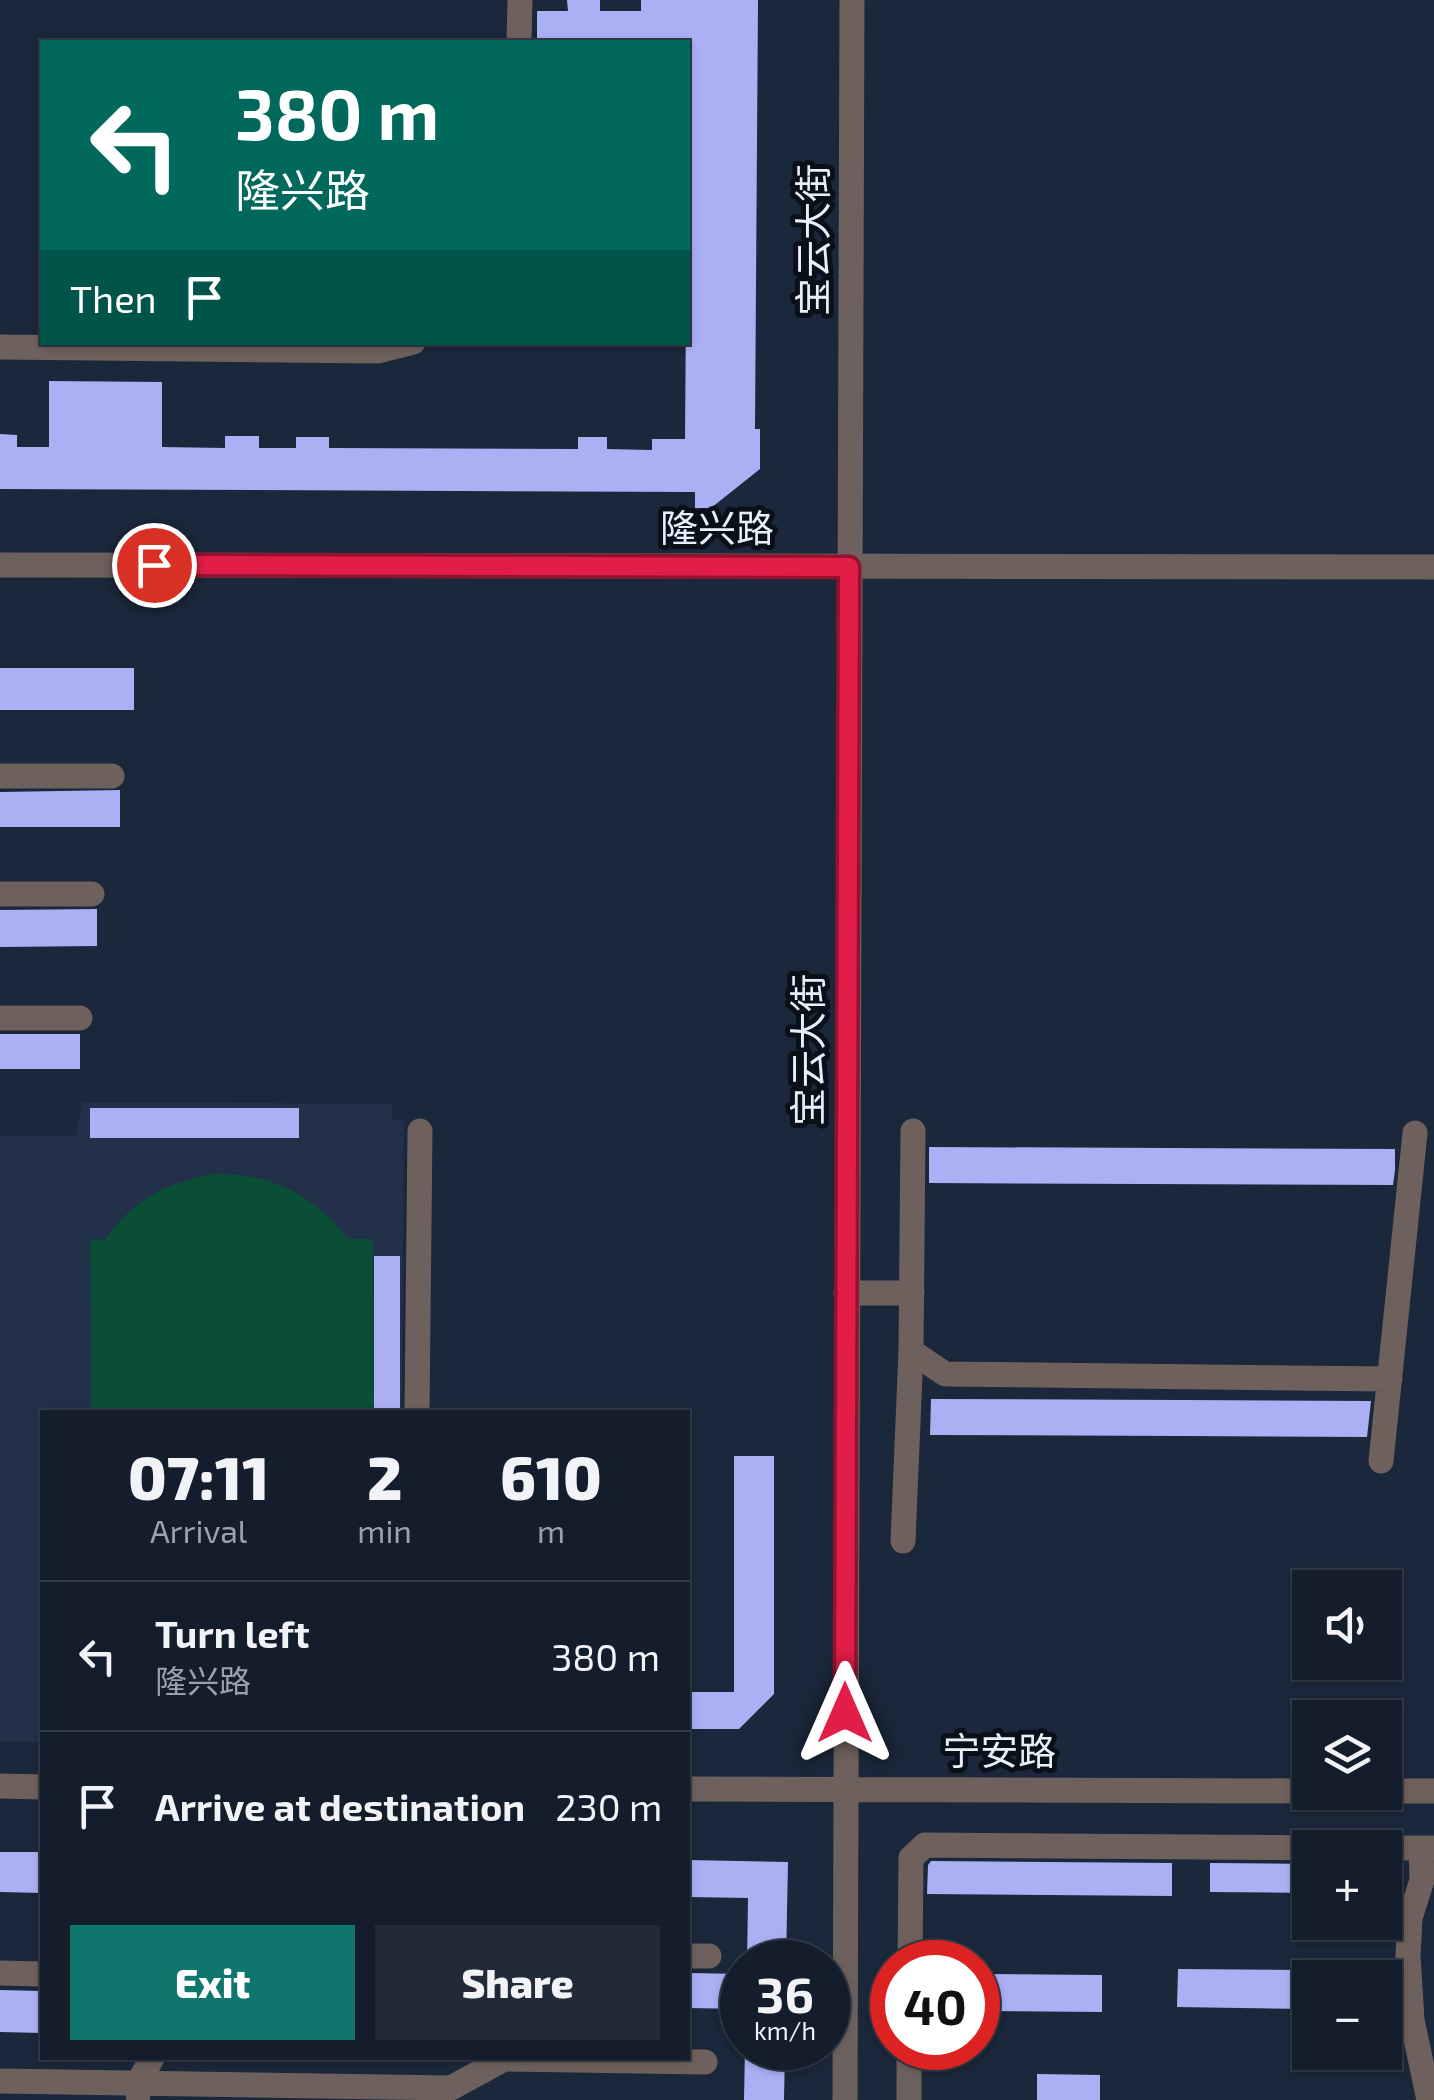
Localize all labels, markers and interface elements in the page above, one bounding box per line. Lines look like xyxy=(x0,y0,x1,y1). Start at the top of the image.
text: 380 m xyxy=(235,70,439,154)
icon: left xyxy=(70,80,200,210)
text: 隆兴路 xyxy=(235,162,370,216)
street label: 宝云大街 xyxy=(789,164,835,316)
icon: arrive xyxy=(177,270,232,325)
text: Then xyxy=(70,275,157,321)
street label: 隆兴路 xyxy=(660,504,774,550)
pin xyxy=(112,523,197,608)
icon: arrive xyxy=(127,538,182,593)
street label: 宝云大街 xyxy=(784,974,830,1126)
text: 07:11 xyxy=(128,1440,269,1512)
text: 2 xyxy=(367,1440,402,1512)
text: 610 xyxy=(500,1440,602,1512)
text: Arrival xyxy=(150,1511,247,1549)
text: min xyxy=(357,1511,412,1549)
text: m xyxy=(537,1511,565,1549)
map controls xyxy=(1292,1570,1402,2070)
button: sound xyxy=(1292,1570,1402,1680)
text: Turn left xyxy=(155,1610,310,1656)
icon: left xyxy=(70,1629,125,1684)
text: 380 m xyxy=(551,1633,660,1679)
text: 隆兴路 xyxy=(155,1661,251,1699)
position arrow xyxy=(793,1661,897,1765)
button: layers xyxy=(1292,1700,1402,1810)
street label: 宁安路 xyxy=(942,1727,1056,1773)
icon: arrive xyxy=(70,1779,125,1834)
text: Arrive at destination xyxy=(155,1783,525,1829)
text: 230 m xyxy=(555,1783,662,1829)
button: + xyxy=(1292,1830,1402,1940)
button: Exit xyxy=(70,1925,355,2040)
button: Share xyxy=(375,1925,660,2040)
speed limit sign: 40 xyxy=(870,1940,1000,2070)
button: − xyxy=(1292,1960,1402,2070)
text: 36 xyxy=(756,1963,814,2023)
text: km/h xyxy=(754,2015,816,2045)

